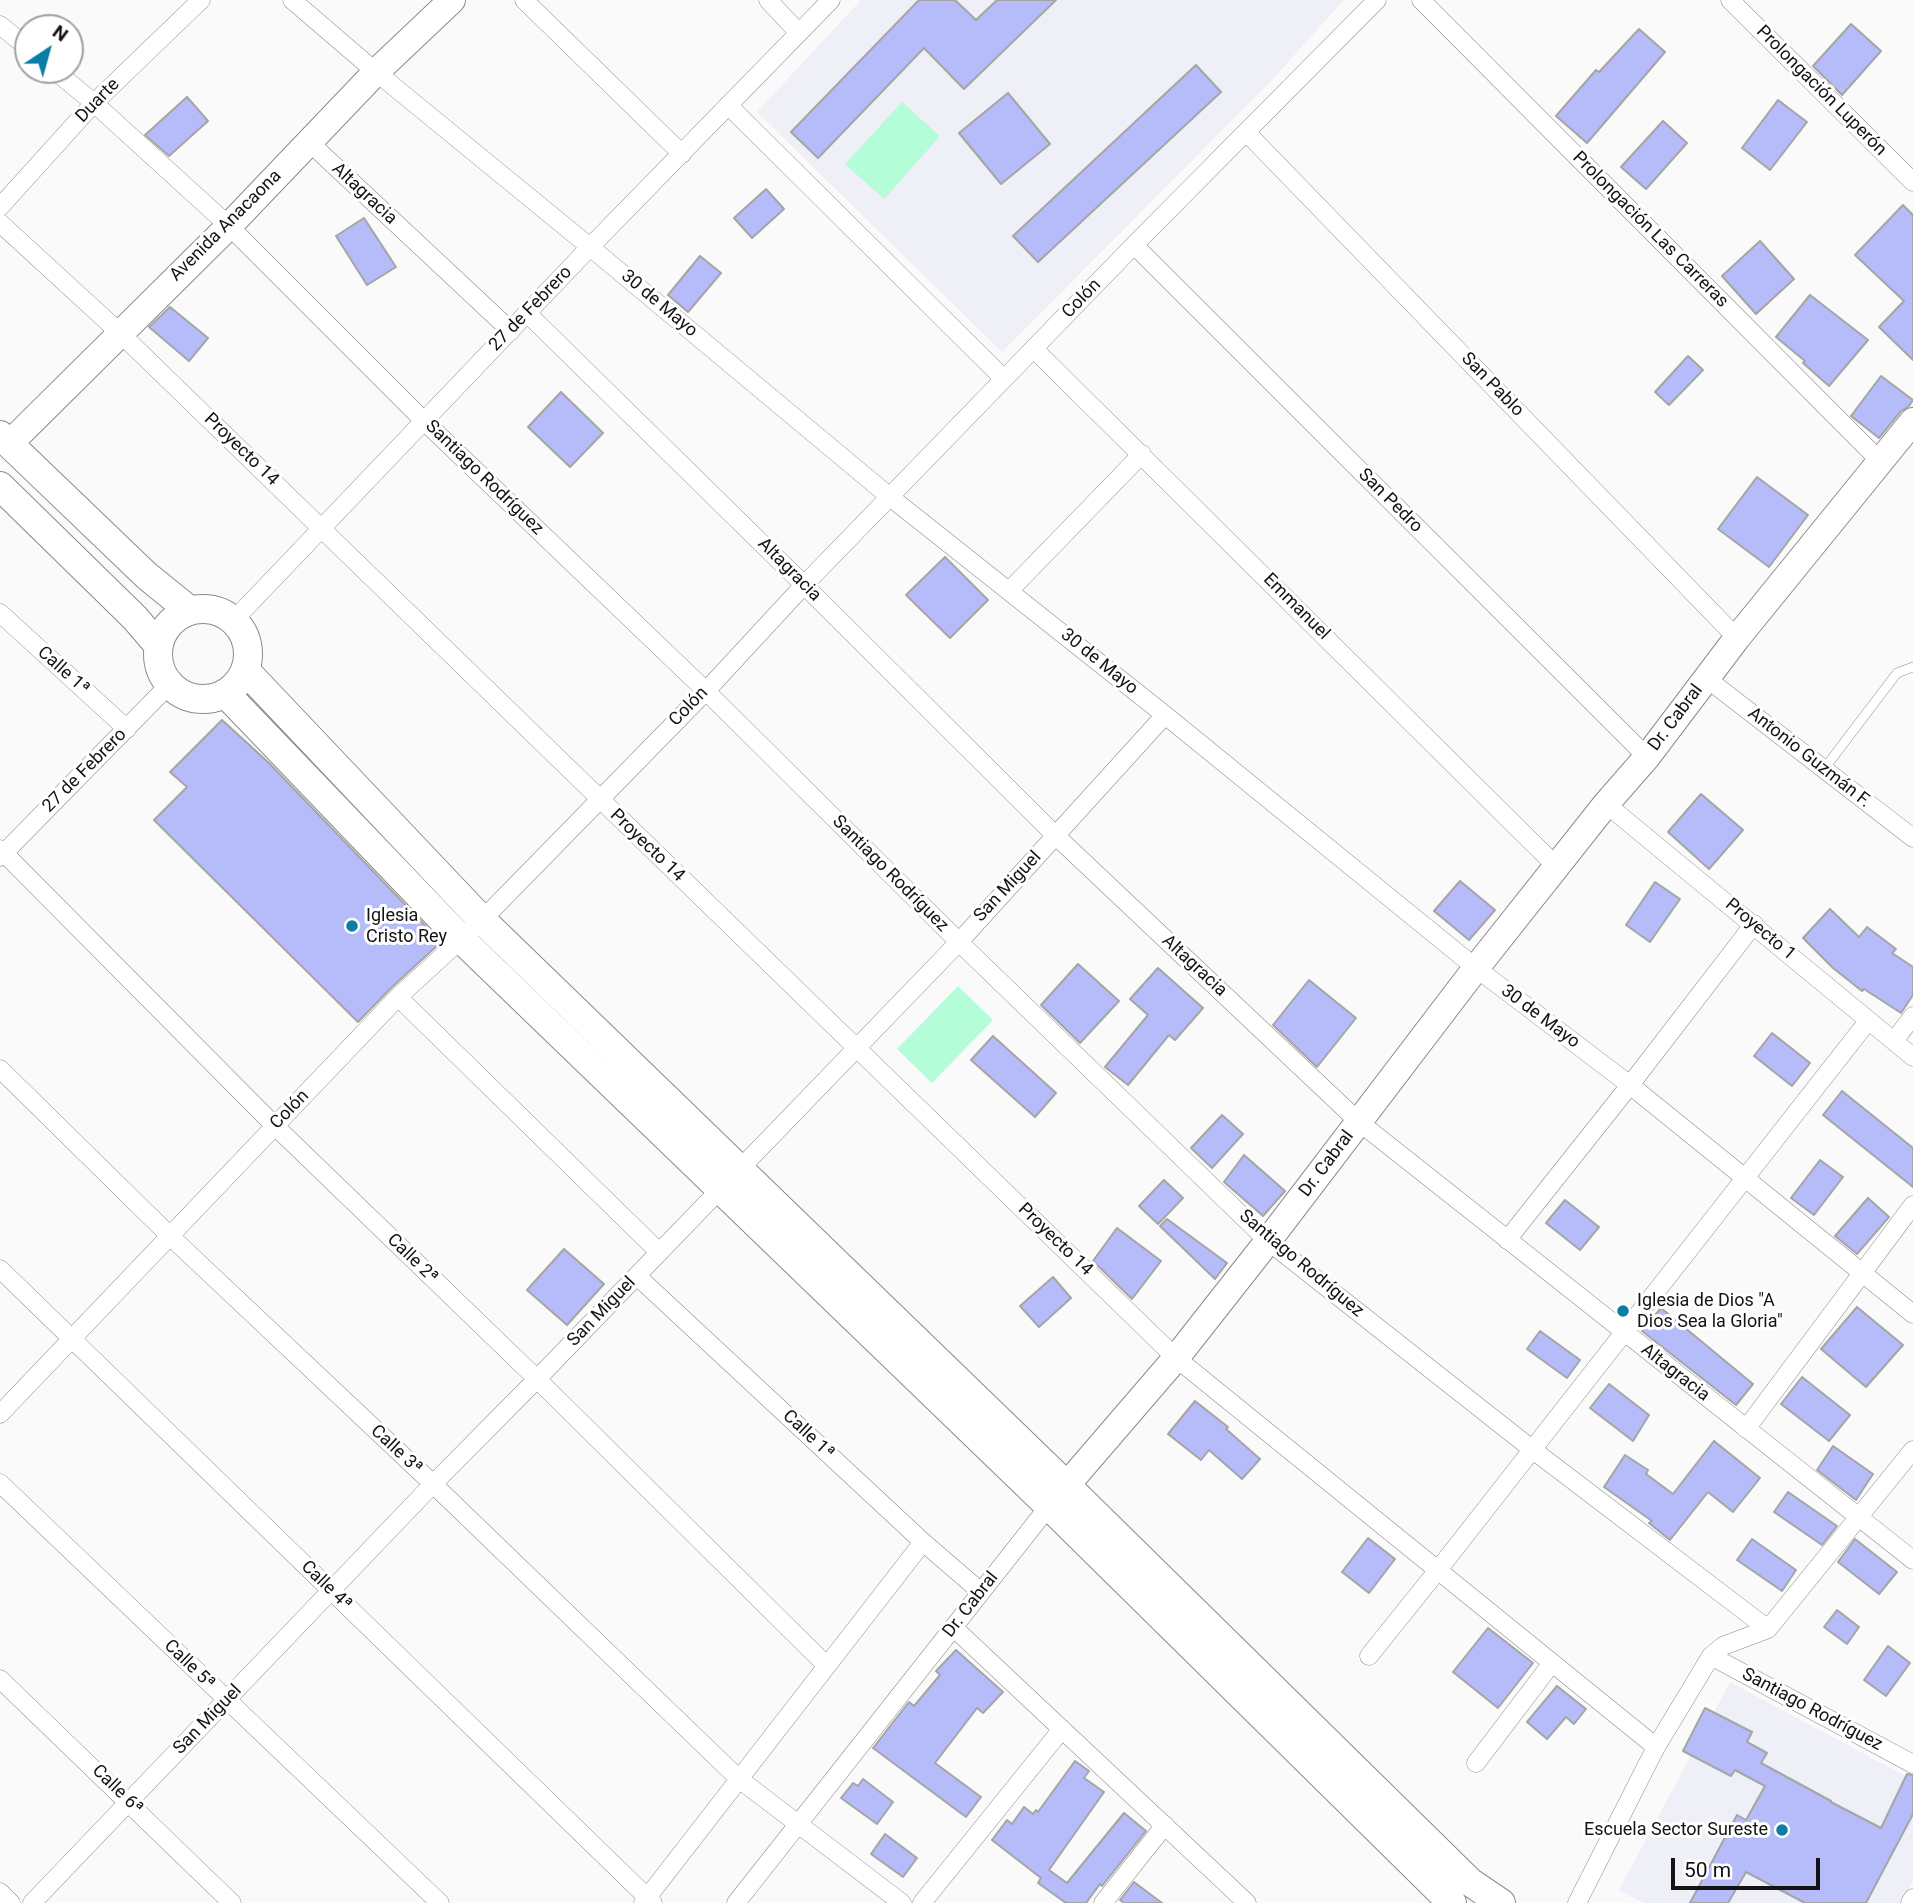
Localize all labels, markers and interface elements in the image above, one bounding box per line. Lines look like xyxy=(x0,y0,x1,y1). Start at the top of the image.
north arrow xyxy=(14,14,84,84)
text: N xyxy=(48,20,73,46)
street label: Prolongación Luperón xyxy=(1751,21,1891,161)
street label: Duarte xyxy=(72,74,124,128)
street label: Prolongación Las Carreras xyxy=(1568,148,1732,312)
street label: Altagracia xyxy=(327,158,401,230)
street label: Avenida Anacaona xyxy=(166,166,286,286)
street label: 27 de Febrero xyxy=(485,262,577,356)
street label: 30 de Mayo xyxy=(616,266,702,342)
street label: Colón xyxy=(1058,275,1106,323)
street label: San Pablo xyxy=(1456,348,1528,422)
street label: Proyecto 14 xyxy=(199,409,283,491)
street label: Santiago Rodríguez xyxy=(420,416,548,540)
street label: San Pedro xyxy=(1353,464,1427,538)
street label: Altagracia xyxy=(753,534,825,606)
street label: Emmanuel xyxy=(1258,569,1334,645)
street label: 30 de Mayo xyxy=(1056,624,1142,700)
street label: Calle 1ª xyxy=(33,642,93,700)
street label: Dr. Cabral xyxy=(1644,681,1708,755)
street label: Colón xyxy=(665,683,713,731)
street label: Antonio Guzmán F. xyxy=(1743,703,1875,813)
street label: 27 de Febrero xyxy=(38,724,132,818)
street label: Proyecto 14 xyxy=(605,805,689,887)
street label: Santiago Rodríguez xyxy=(827,811,953,937)
street label: San Miguel xyxy=(970,847,1046,927)
street label: Proyecto 1 xyxy=(1720,894,1800,966)
place label: Iglesia Cristo Rey xyxy=(366,905,447,948)
marker: Iglesia Cristo Rey xyxy=(344,918,360,934)
street label: Altagracia xyxy=(1157,930,1231,1002)
street label: 30 de Mayo xyxy=(1496,980,1584,1054)
street label: Colón xyxy=(266,1086,314,1134)
street label: Dr. Cabral xyxy=(1295,1127,1359,1201)
street label: Proyecto 14 xyxy=(1013,1199,1097,1281)
street label: Santiago Rodríguez xyxy=(1234,1206,1368,1322)
street label: Calle 2ª xyxy=(382,1230,442,1288)
street label: San Miguel xyxy=(563,1273,641,1351)
place label: Iglesia de Dios "A Dios Sea la Gloria" xyxy=(1637,1290,1783,1332)
marker: Iglesia de Dios "A Dios Sea la Gloria" xyxy=(1615,1303,1631,1319)
street label: Altagracia xyxy=(1636,1340,1714,1406)
street label: Calle 1ª xyxy=(778,1406,838,1464)
street label: Calle 3ª xyxy=(366,1421,426,1479)
street label: Calle 4ª xyxy=(296,1557,356,1615)
street label: Dr. Cabral xyxy=(939,1568,1003,1642)
street label: Calle 5ª xyxy=(159,1636,219,1694)
street label: Santiago Rodríguez xyxy=(1738,1664,1886,1756)
street label: San Miguel xyxy=(169,1681,247,1759)
street label: Calle 6ª xyxy=(87,1761,147,1819)
place label: Escuela Sector Sureste xyxy=(1584,1819,1768,1841)
marker: Escuela Sector Sureste xyxy=(1774,1822,1790,1838)
scale bar xyxy=(1675,1843,1824,1887)
text: 50 m xyxy=(1684,1858,1731,1882)

